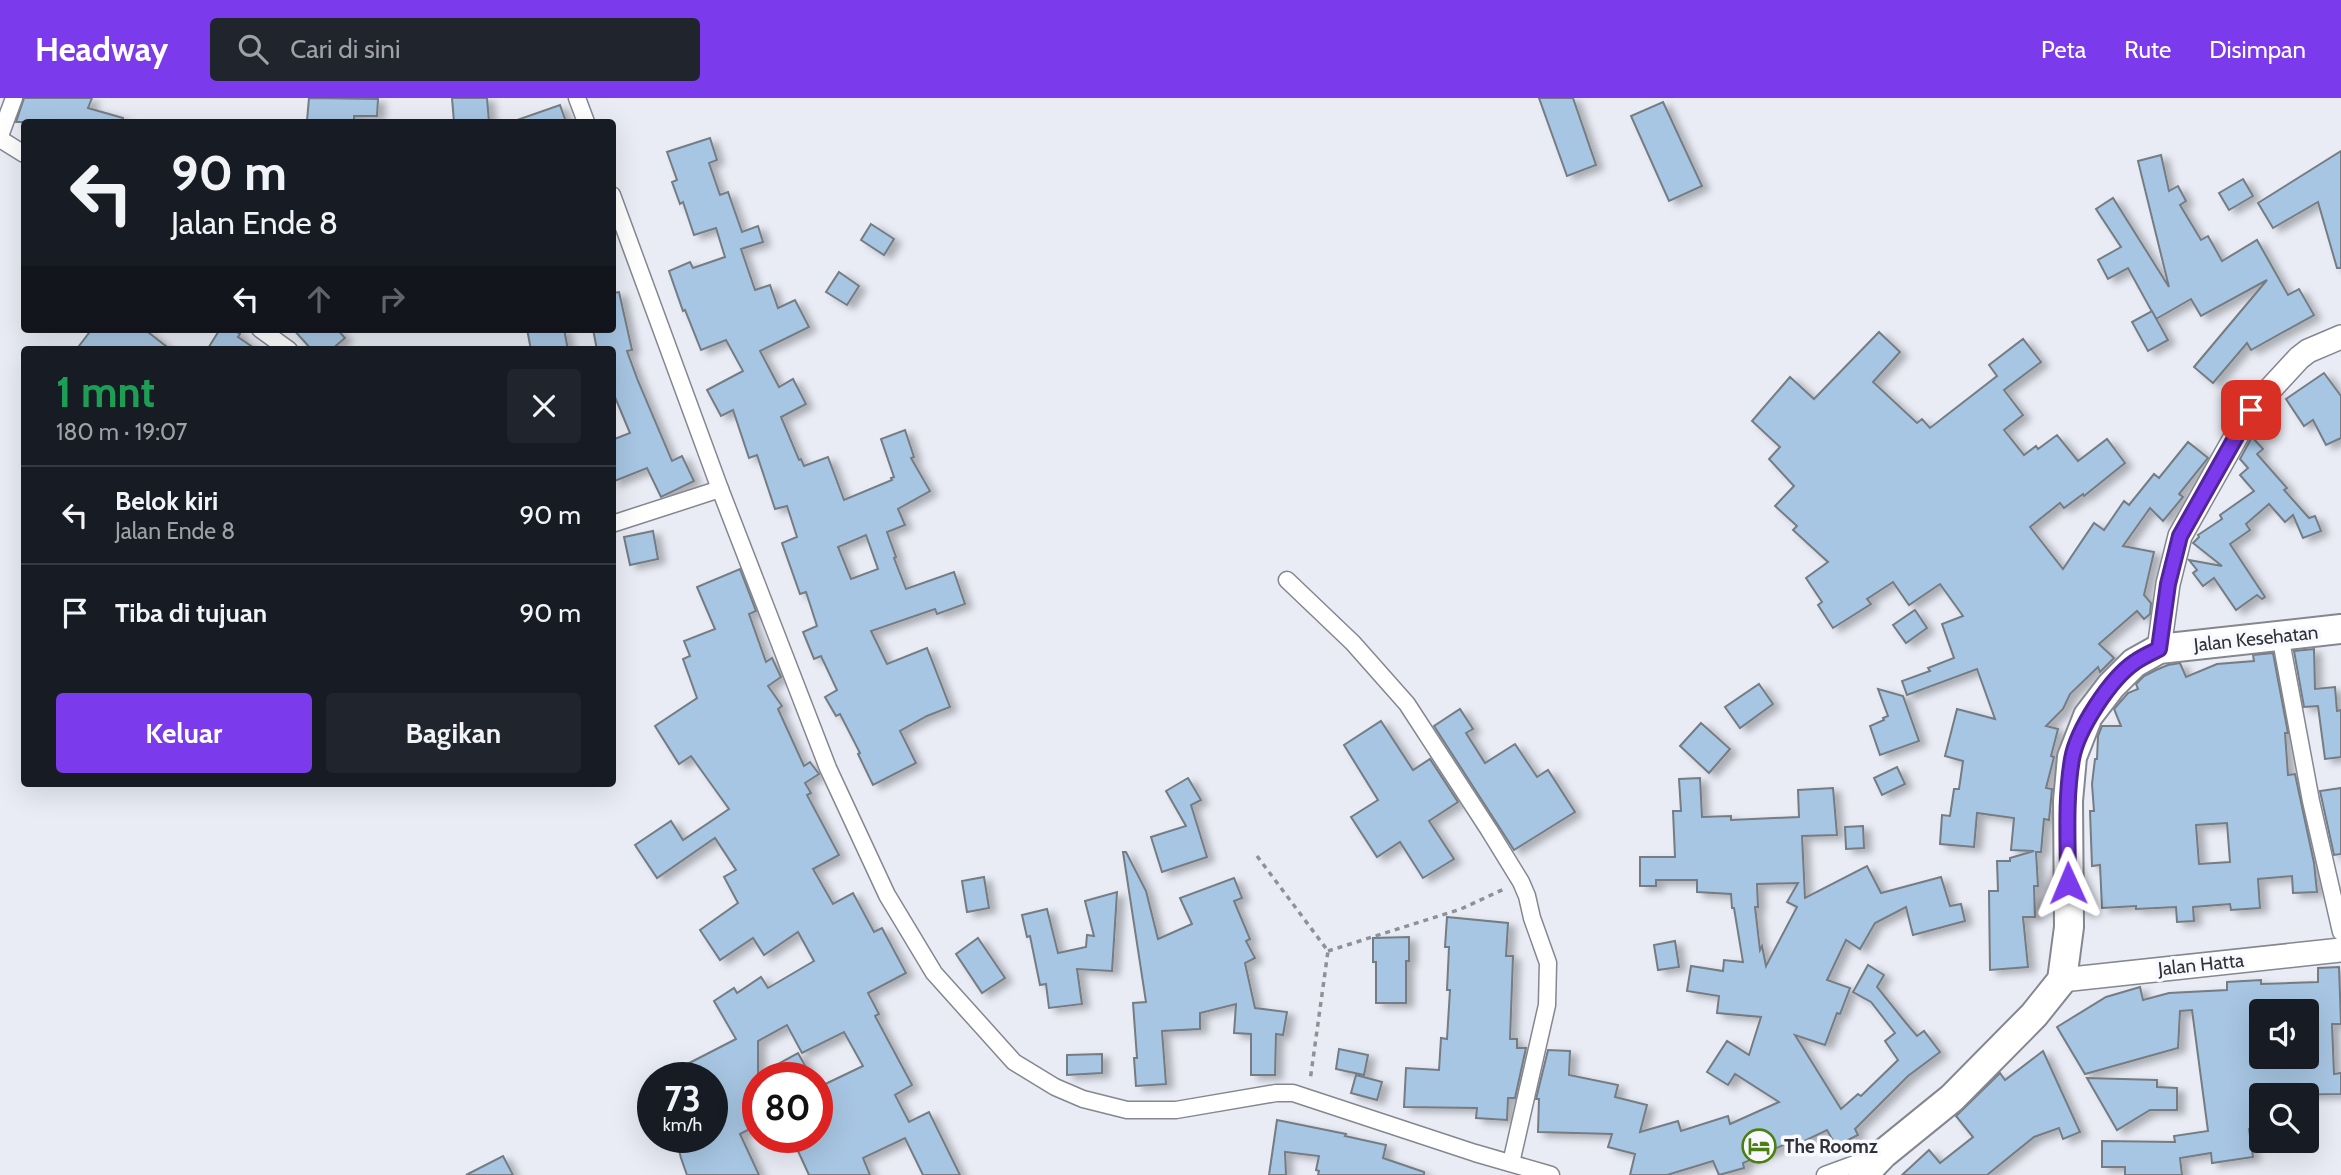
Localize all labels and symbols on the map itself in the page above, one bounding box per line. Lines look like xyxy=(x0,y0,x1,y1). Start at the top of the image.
pin xyxy=(2221,380,2281,440)
street label: Jalan Kesehatan xyxy=(2192,621,2319,657)
position arrow xyxy=(2031,846,2105,920)
street label: Jalan Hatta xyxy=(2156,949,2245,981)
speed limit sign: 80 xyxy=(742,1062,833,1153)
hotel icon: The Roomz xyxy=(1740,1127,1778,1165)
place label: The Roomz xyxy=(1784,1135,1878,1158)

